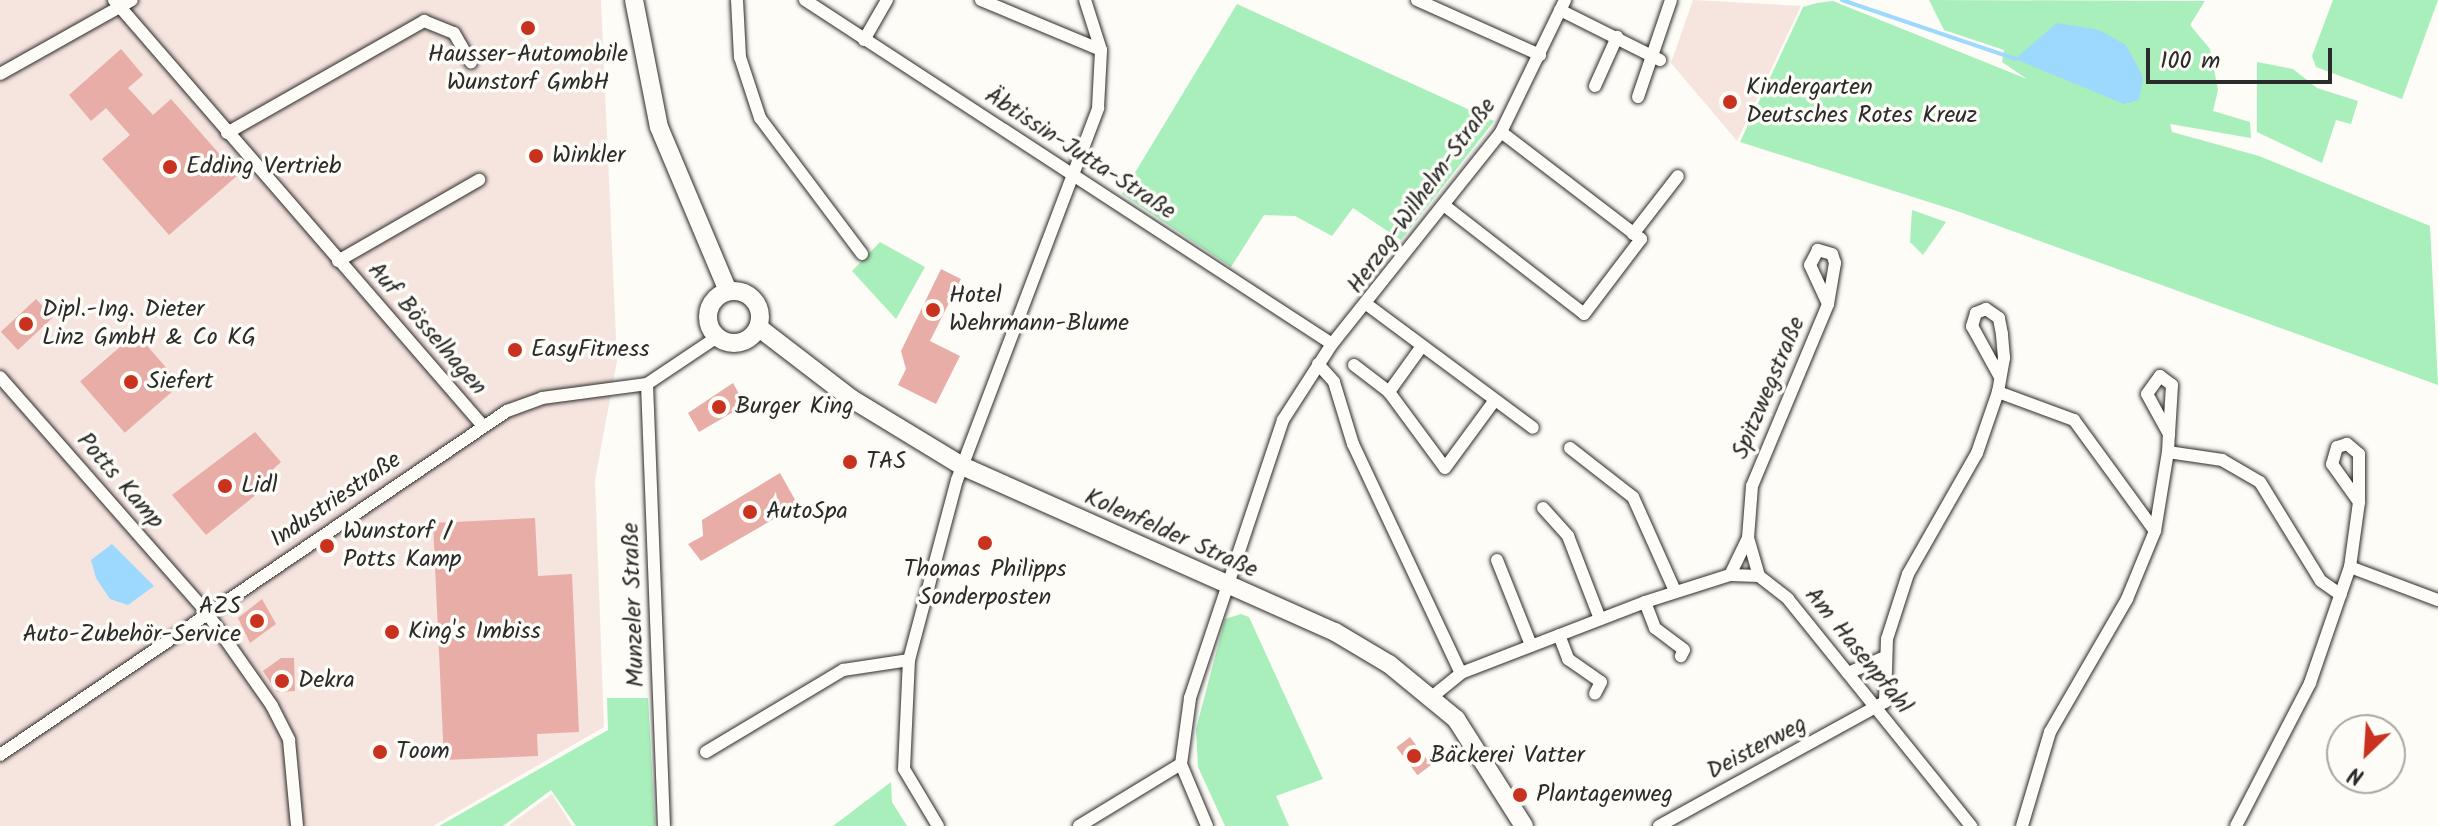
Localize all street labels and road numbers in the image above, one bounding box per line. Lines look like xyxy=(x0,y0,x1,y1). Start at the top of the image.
street label: Äbtissin-Jutta-Straße xyxy=(979,82,1181,226)
street label: Herzog-Wilhelm-Straße xyxy=(1341,93,1503,299)
street label: Auf Bösselhagen xyxy=(361,256,493,402)
street label: Spitzwegstraße xyxy=(1726,313,1812,463)
street label: Potts Kamp xyxy=(70,427,170,535)
street label: Industriestraße xyxy=(265,446,407,554)
street label: Kolenfelder Straße xyxy=(1080,483,1262,585)
street label: Munzeler Straße xyxy=(617,522,651,688)
street label: Am Hasenpfahl xyxy=(1798,582,1918,720)
street label: Deisterweg xyxy=(1702,710,1812,786)

